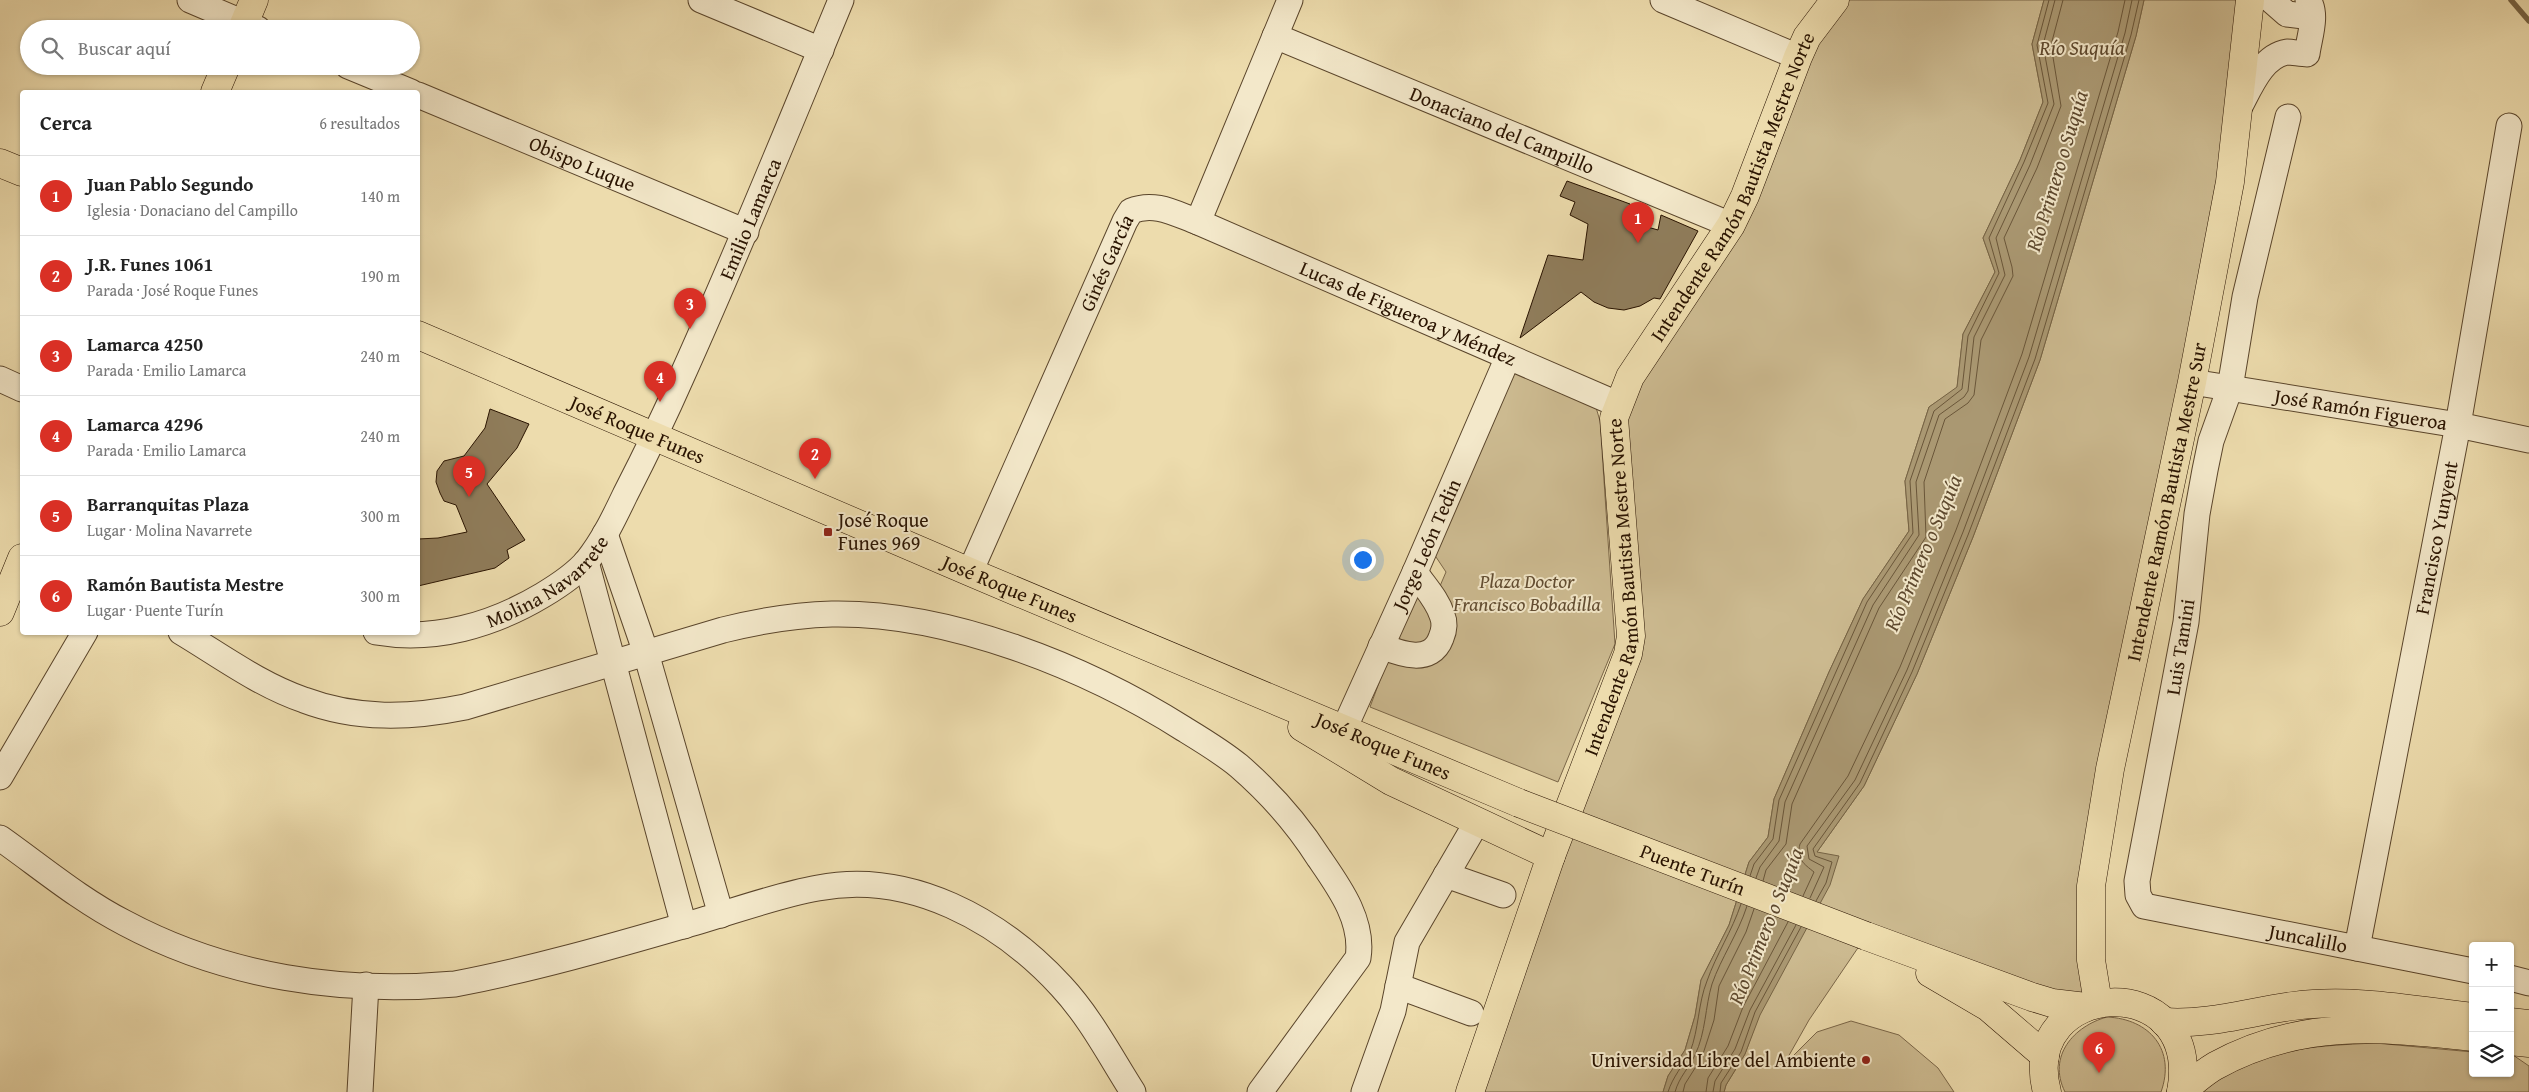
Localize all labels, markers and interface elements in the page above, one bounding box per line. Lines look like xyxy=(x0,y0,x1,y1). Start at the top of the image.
search box xyxy=(20,20,420,75)
street label: Intendente Ramón Bautista Mestre Norte xyxy=(1643,27,1821,347)
water label: Río Suquía xyxy=(2038,32,2125,63)
icon: search xyxy=(38,34,66,62)
text: Buscar aquí xyxy=(78,34,171,62)
street label: Donaciano del Campillo xyxy=(1406,79,1599,181)
water label: Río Primero o Suquía xyxy=(2017,86,2096,256)
text: Cerca xyxy=(40,107,92,138)
text: 6 resultados xyxy=(319,111,400,135)
street label: Obispo Luque xyxy=(525,128,640,198)
street label: Emilio Lamarca xyxy=(711,153,788,284)
text: Juan Pablo Segundo xyxy=(87,170,253,198)
text: 1 xyxy=(52,184,60,208)
text: 140 m xyxy=(360,184,400,208)
text: Iglesia · Donaciano del Campillo xyxy=(87,198,298,222)
pin: 1 xyxy=(1622,202,1654,243)
street label: Ginés García xyxy=(1072,208,1140,316)
text: J.R. Funes 1061 xyxy=(87,250,213,278)
street label: Lucas de Figueroa y Méndez xyxy=(1295,253,1521,373)
text: 2 xyxy=(52,264,60,288)
text: 190 m xyxy=(360,264,400,288)
text: Parada · José Roque Funes xyxy=(87,278,258,302)
pin: 3 xyxy=(674,288,706,329)
text: Lamarca 4250 xyxy=(87,330,203,358)
street label: Intendente Ramón Bautista Mestre Sur xyxy=(2118,340,2213,664)
text: 3 xyxy=(52,344,60,368)
text: 240 m xyxy=(360,344,400,368)
text: Parada · Emilio Lamarca xyxy=(87,358,246,382)
pin: 4 xyxy=(644,361,676,402)
street label: José Ramón Figueroa xyxy=(2269,380,2450,437)
street label: José Roque Funes xyxy=(563,386,710,471)
text: Lamarca 4296 xyxy=(87,410,203,438)
street label: Intendente Ramón Bautista Mestre Norte xyxy=(1576,417,1646,760)
text: 4 xyxy=(52,424,60,448)
text: 240 m xyxy=(360,424,400,448)
text: Parada · Emilio Lamarca xyxy=(87,438,246,462)
pin: 2 xyxy=(799,438,831,479)
pin: 5 xyxy=(453,456,485,497)
street label: Francisco Yunyent xyxy=(2407,458,2465,617)
water label: Río Primero o Suquía xyxy=(1875,470,1970,637)
street label: Jorge León Tedin xyxy=(1383,474,1468,618)
text: Barranquitas Plaza xyxy=(87,490,249,518)
text: 5 xyxy=(52,504,60,528)
text: 300 m xyxy=(360,504,400,528)
place label: José Roque Funes 969 xyxy=(835,505,929,557)
text: Lugar · Molina Navarrete xyxy=(87,518,252,542)
marker: José Roque Funes 969 xyxy=(822,526,834,538)
street label: Molina Navarrete xyxy=(482,530,615,635)
street label: José Roque Funes xyxy=(935,546,1082,630)
your location xyxy=(1350,547,1376,573)
park label: Plaza Doctor Francisco Bobadilla xyxy=(1452,566,1601,618)
text: Ramón Bautista Mestre xyxy=(87,570,284,598)
text: 6 xyxy=(52,584,60,608)
text: 300 m xyxy=(360,584,400,608)
street label: Luis Tamini xyxy=(2158,596,2201,697)
text: Lugar · Puente Turín xyxy=(87,598,223,622)
street label: José Roque Funes xyxy=(1308,703,1456,787)
street label: Puente Turín xyxy=(1636,836,1750,902)
water label: Río Primero o Suquía xyxy=(1720,842,1811,1010)
street label: Juncalillo xyxy=(2264,915,2350,960)
map controls xyxy=(2469,942,2514,1077)
button: + xyxy=(2469,942,2514,987)
button: − xyxy=(2469,987,2514,1032)
pin: 6 xyxy=(2083,1032,2115,1073)
button: layers xyxy=(2469,1032,2514,1077)
place label: Universidad Libre del Ambiente xyxy=(1591,1045,1856,1074)
marker: Universidad Libre del Ambiente xyxy=(1860,1054,1872,1066)

